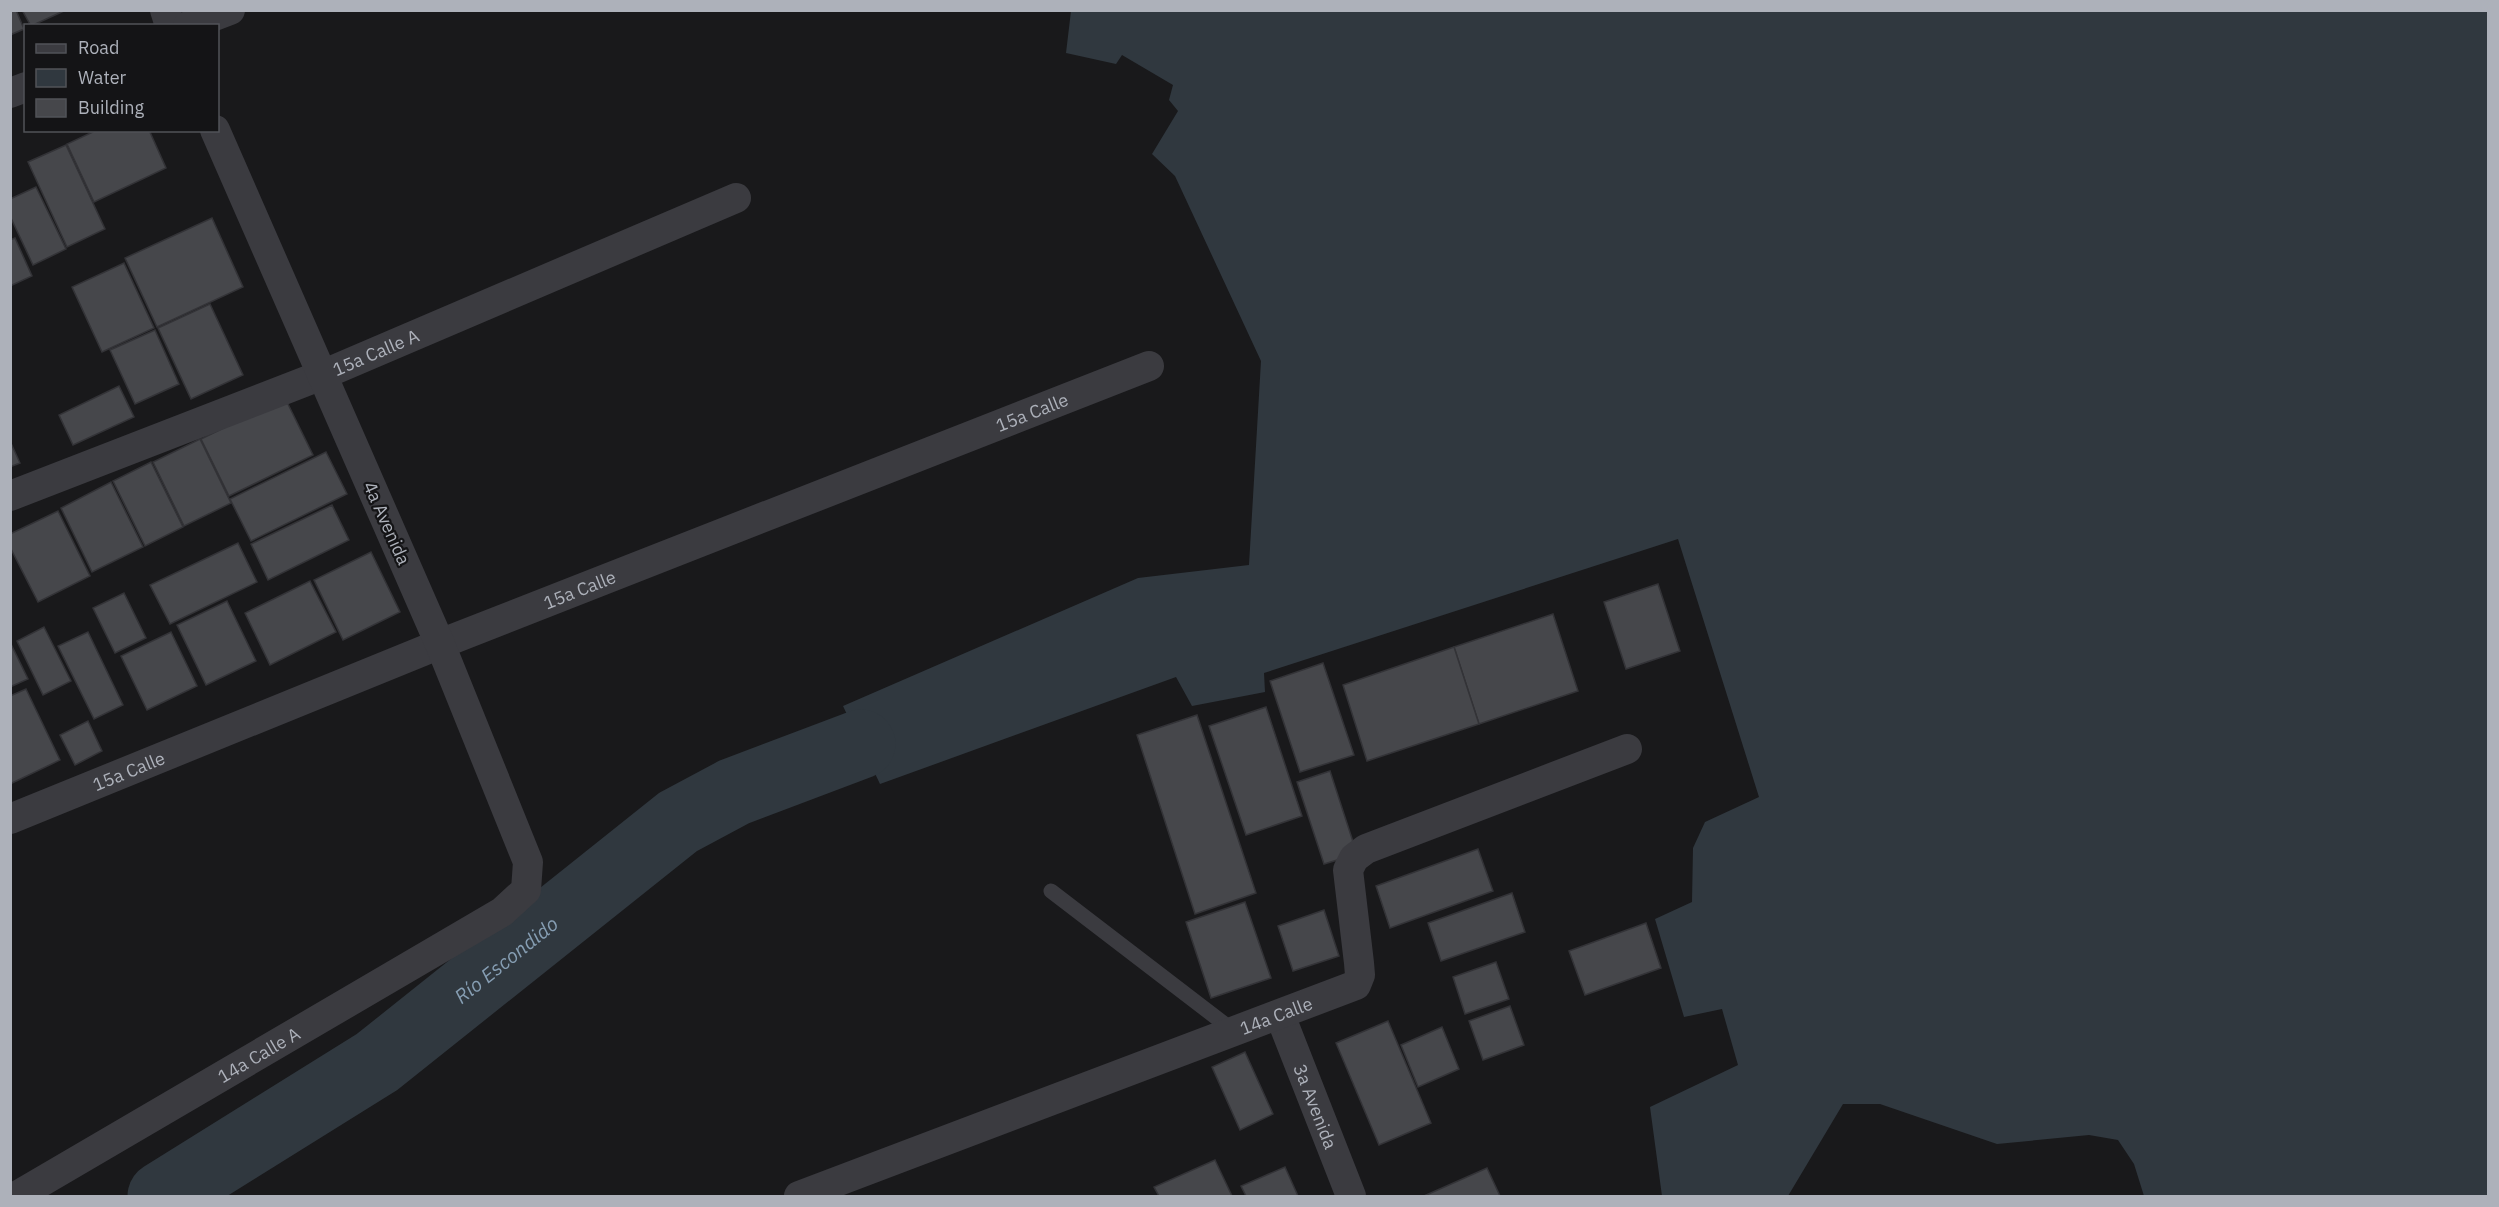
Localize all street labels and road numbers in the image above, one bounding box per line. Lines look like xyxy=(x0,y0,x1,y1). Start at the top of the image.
street label: 15a Calle A xyxy=(329,323,423,381)
street label: 15a Calle xyxy=(992,387,1072,436)
street label: 4a Avenida xyxy=(358,478,416,569)
street label: 15a Calle xyxy=(540,565,619,614)
street label: 15a Calle xyxy=(89,746,168,796)
street label: 14a Calle xyxy=(1236,991,1316,1040)
street label: 14a Calle A xyxy=(213,1021,304,1088)
street label: 3a Avenida xyxy=(1289,1060,1343,1152)

